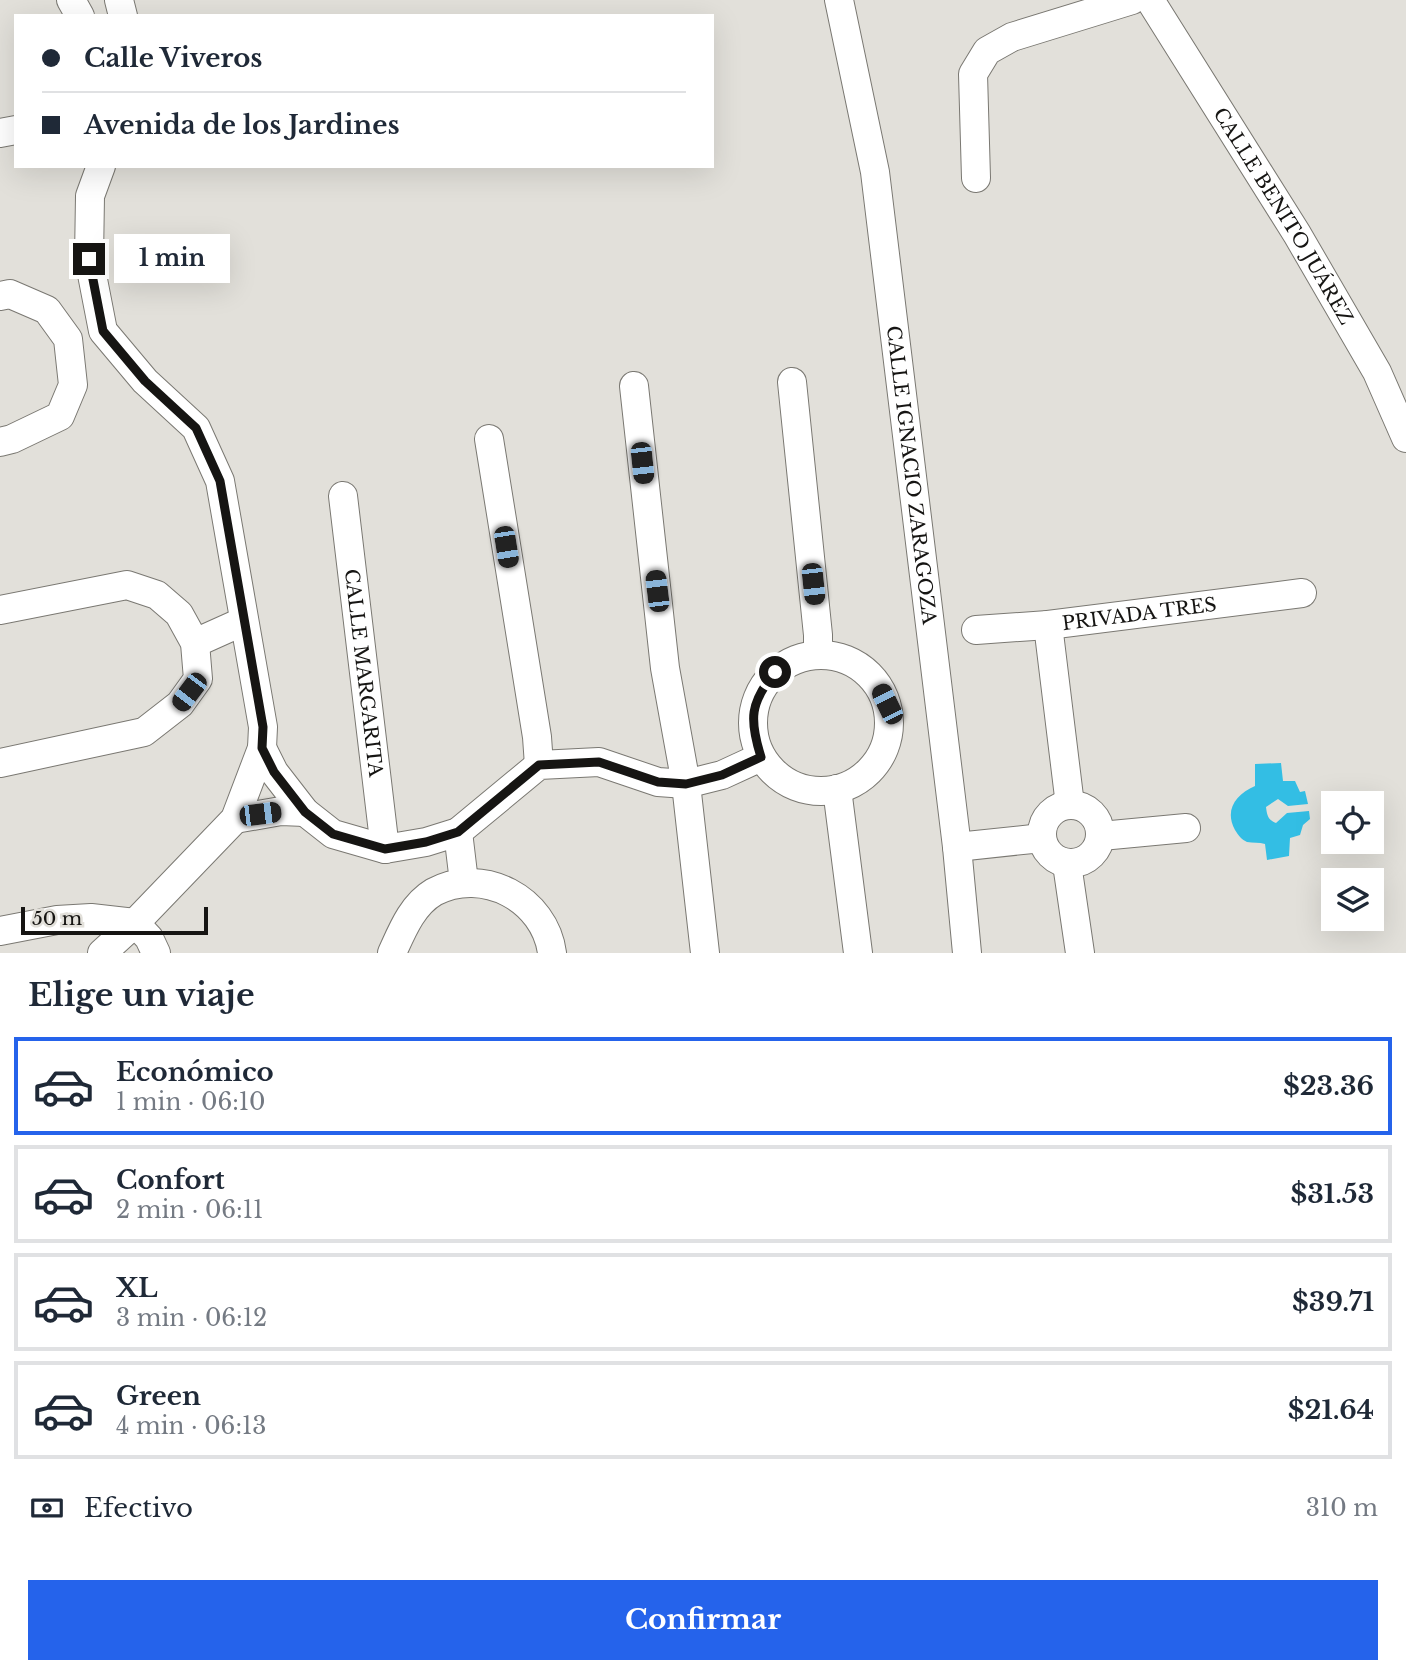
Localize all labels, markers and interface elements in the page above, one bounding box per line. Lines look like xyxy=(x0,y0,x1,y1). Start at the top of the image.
text: Calle Viveros xyxy=(84,42,263,74)
street label: CALLE BENITO JUÁREZ xyxy=(1209,103,1358,329)
text: Avenida de los Jardines xyxy=(84,109,400,141)
callout: 1 min xyxy=(114,234,229,284)
route end xyxy=(73,243,105,275)
text: 1 min xyxy=(139,244,205,272)
street label: CALLE IGNACIO ZARAGOZA xyxy=(882,324,941,626)
car xyxy=(630,441,655,485)
car xyxy=(493,525,520,569)
car xyxy=(801,562,826,606)
street label: CALLE MARGARITA xyxy=(340,568,387,778)
car xyxy=(645,569,670,613)
street label: PRIVADA TRES xyxy=(1061,593,1218,635)
route start xyxy=(759,656,791,688)
car xyxy=(168,669,211,715)
car xyxy=(869,681,906,727)
map controls xyxy=(1321,791,1384,931)
button: locate xyxy=(1321,791,1384,854)
car xyxy=(238,801,283,827)
button: layers xyxy=(1321,868,1384,931)
scale bar xyxy=(21,904,208,936)
text: 50 m xyxy=(32,907,82,930)
text: Elige un viaje xyxy=(28,975,255,1015)
icon: car xyxy=(32,1055,95,1118)
text: Económico xyxy=(116,1056,274,1088)
text: $23.36 xyxy=(1283,1070,1374,1102)
text: 1 min · 06:10 xyxy=(116,1088,265,1116)
icon: car xyxy=(32,1163,95,1226)
text: Confort xyxy=(116,1164,225,1196)
text: $31.53 xyxy=(1291,1178,1374,1210)
text: 2 min · 06:11 xyxy=(116,1196,263,1224)
icon: car xyxy=(32,1271,95,1334)
text: XL xyxy=(116,1272,158,1304)
text: $39.71 xyxy=(1292,1286,1374,1318)
text: 3 min · 06:12 xyxy=(116,1304,267,1332)
icon: car xyxy=(32,1379,95,1442)
text: Green xyxy=(116,1380,201,1412)
text: $21.64 xyxy=(1288,1394,1374,1426)
text: 4 min · 06:13 xyxy=(116,1412,266,1440)
icon: cash xyxy=(28,1489,66,1527)
text: Efectivo xyxy=(84,1492,193,1524)
text: 310 m xyxy=(1306,1494,1378,1522)
button: Confirmar xyxy=(28,1580,1378,1660)

